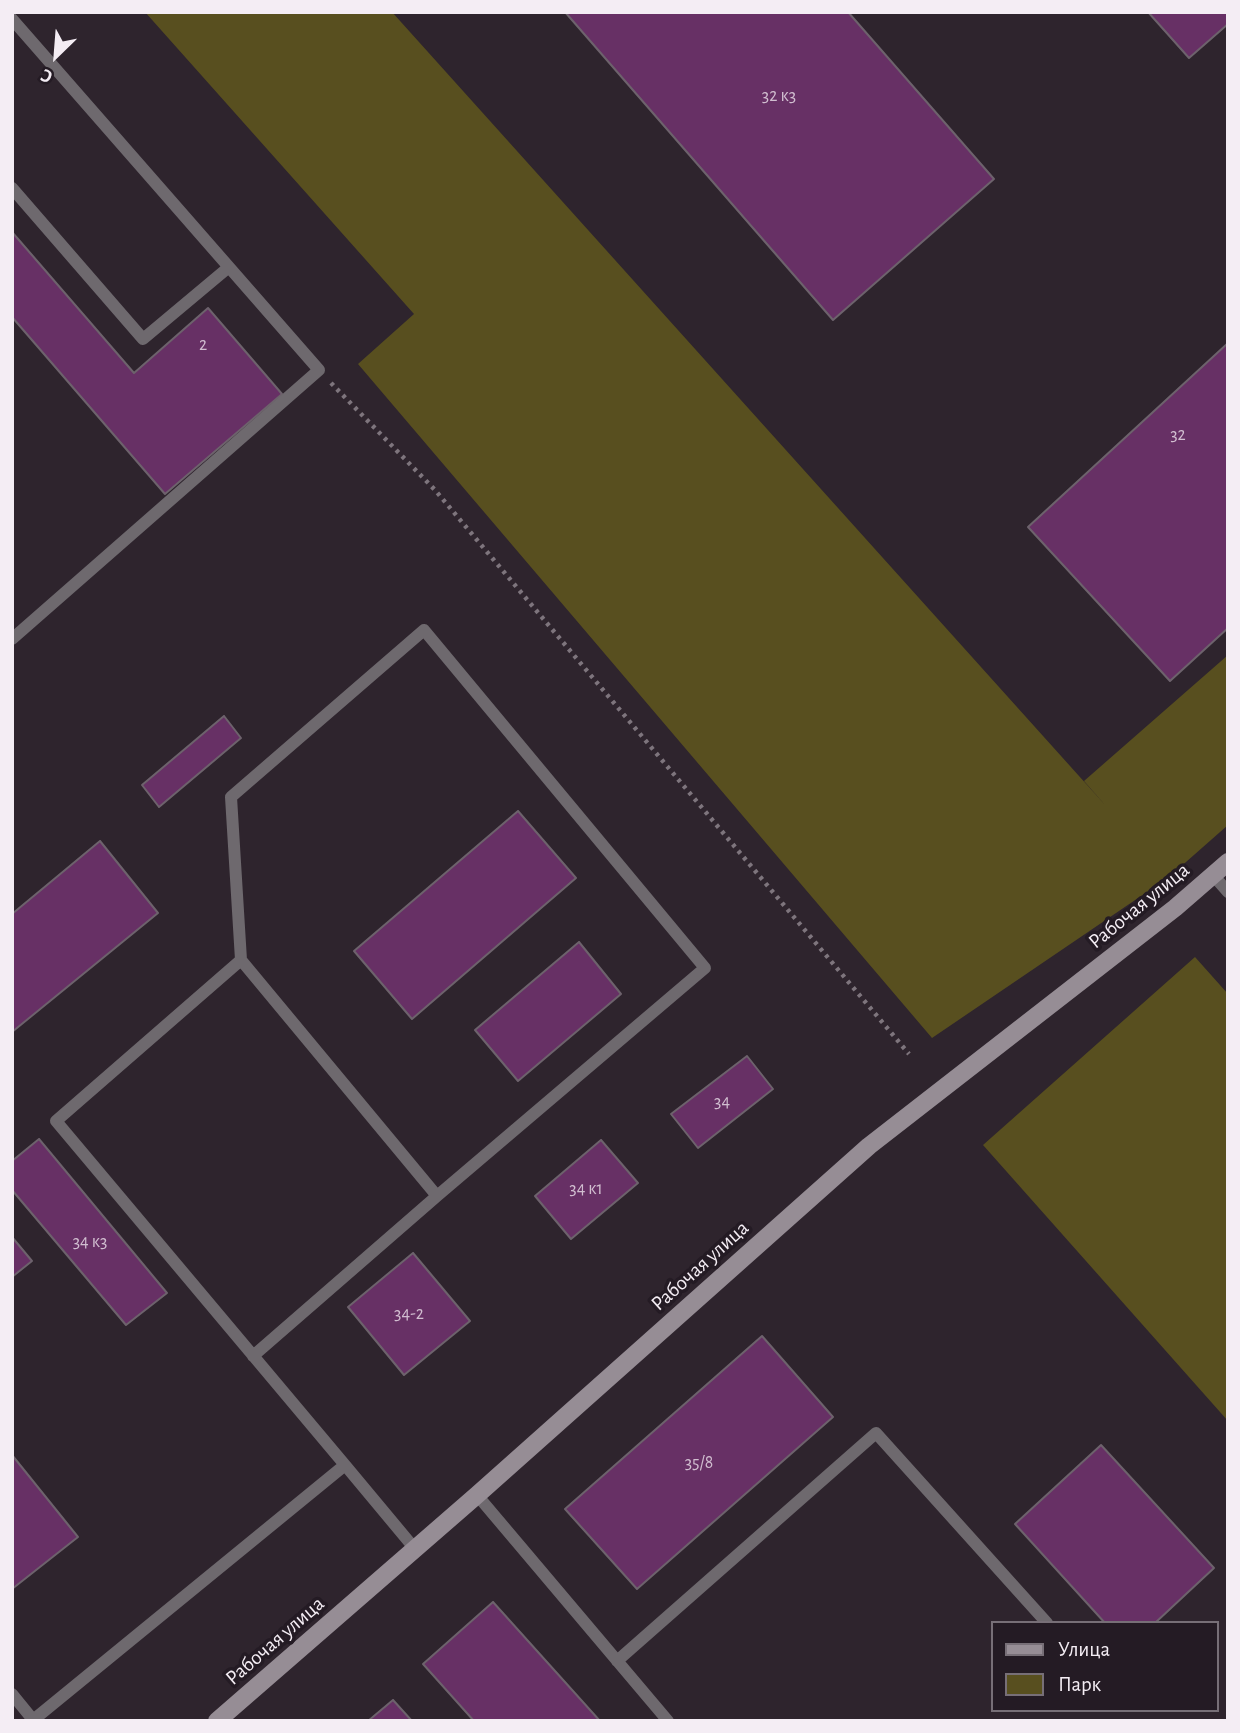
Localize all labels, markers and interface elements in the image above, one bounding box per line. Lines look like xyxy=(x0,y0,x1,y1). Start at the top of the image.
north arrow xyxy=(21,21,91,91)
text: С xyxy=(38,65,56,86)
house number: 32 к3 xyxy=(762,85,796,107)
house number: 2 xyxy=(199,334,207,356)
house number: 32 xyxy=(1170,424,1186,446)
street label: Рабочая улица xyxy=(1083,857,1195,955)
house number: 34 xyxy=(714,1091,730,1113)
house number: 34 к1 xyxy=(569,1178,603,1200)
street label: Рабочая улица xyxy=(646,1215,754,1317)
house number: 34 к3 xyxy=(73,1231,107,1253)
house number: 34-2 xyxy=(394,1303,424,1325)
house number: 35/8 xyxy=(685,1452,713,1474)
street label: Рабочая улица xyxy=(220,1591,330,1691)
legend xyxy=(992,1621,1219,1712)
text: Улица xyxy=(1058,1639,1110,1660)
text: Парк xyxy=(1058,1674,1101,1695)

